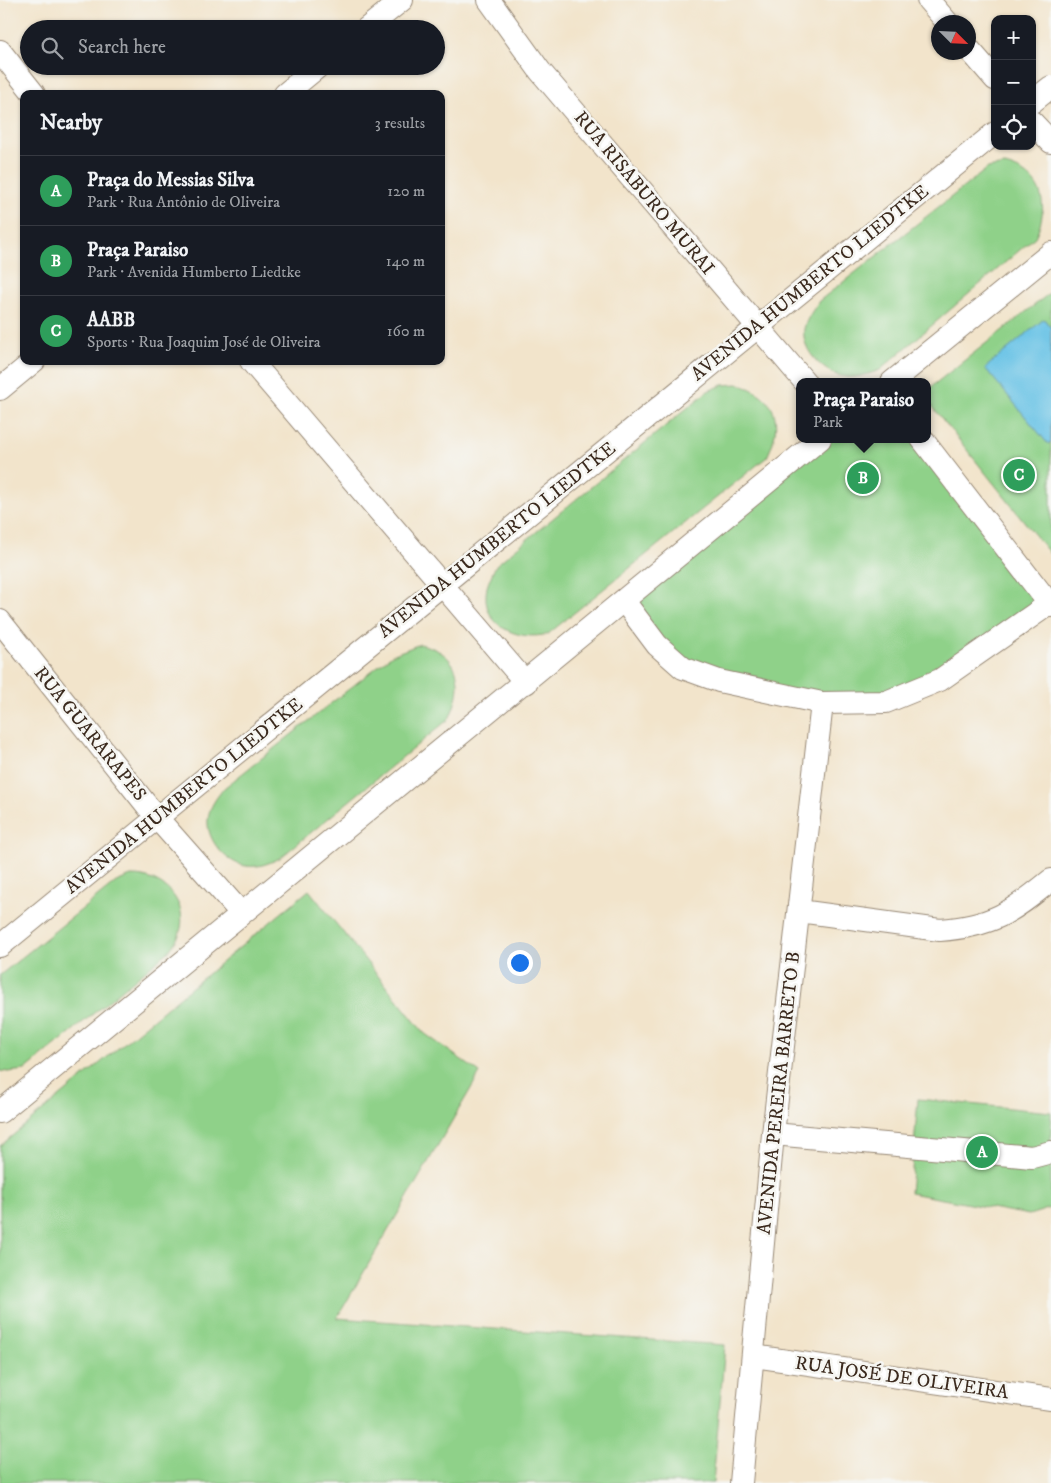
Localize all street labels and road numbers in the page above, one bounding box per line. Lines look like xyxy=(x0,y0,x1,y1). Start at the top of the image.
street label: RUA RISABURO MURAI xyxy=(569,107,719,280)
street label: AVENIDA HUMBERTO LIEDTKE xyxy=(687,180,933,386)
street label: AVENIDA HUMBERTO LIEDTKE xyxy=(374,437,620,643)
street label: RUA GUARARAPES xyxy=(29,662,151,806)
street label: AVENIDA HUMBERTO LIEDTKE xyxy=(61,693,307,899)
street label: AVENIDA PEREIRA BARRETO B xyxy=(753,950,805,1236)
street label: RUA JOSÉ DE OLIVEIRA xyxy=(794,1351,1011,1404)

